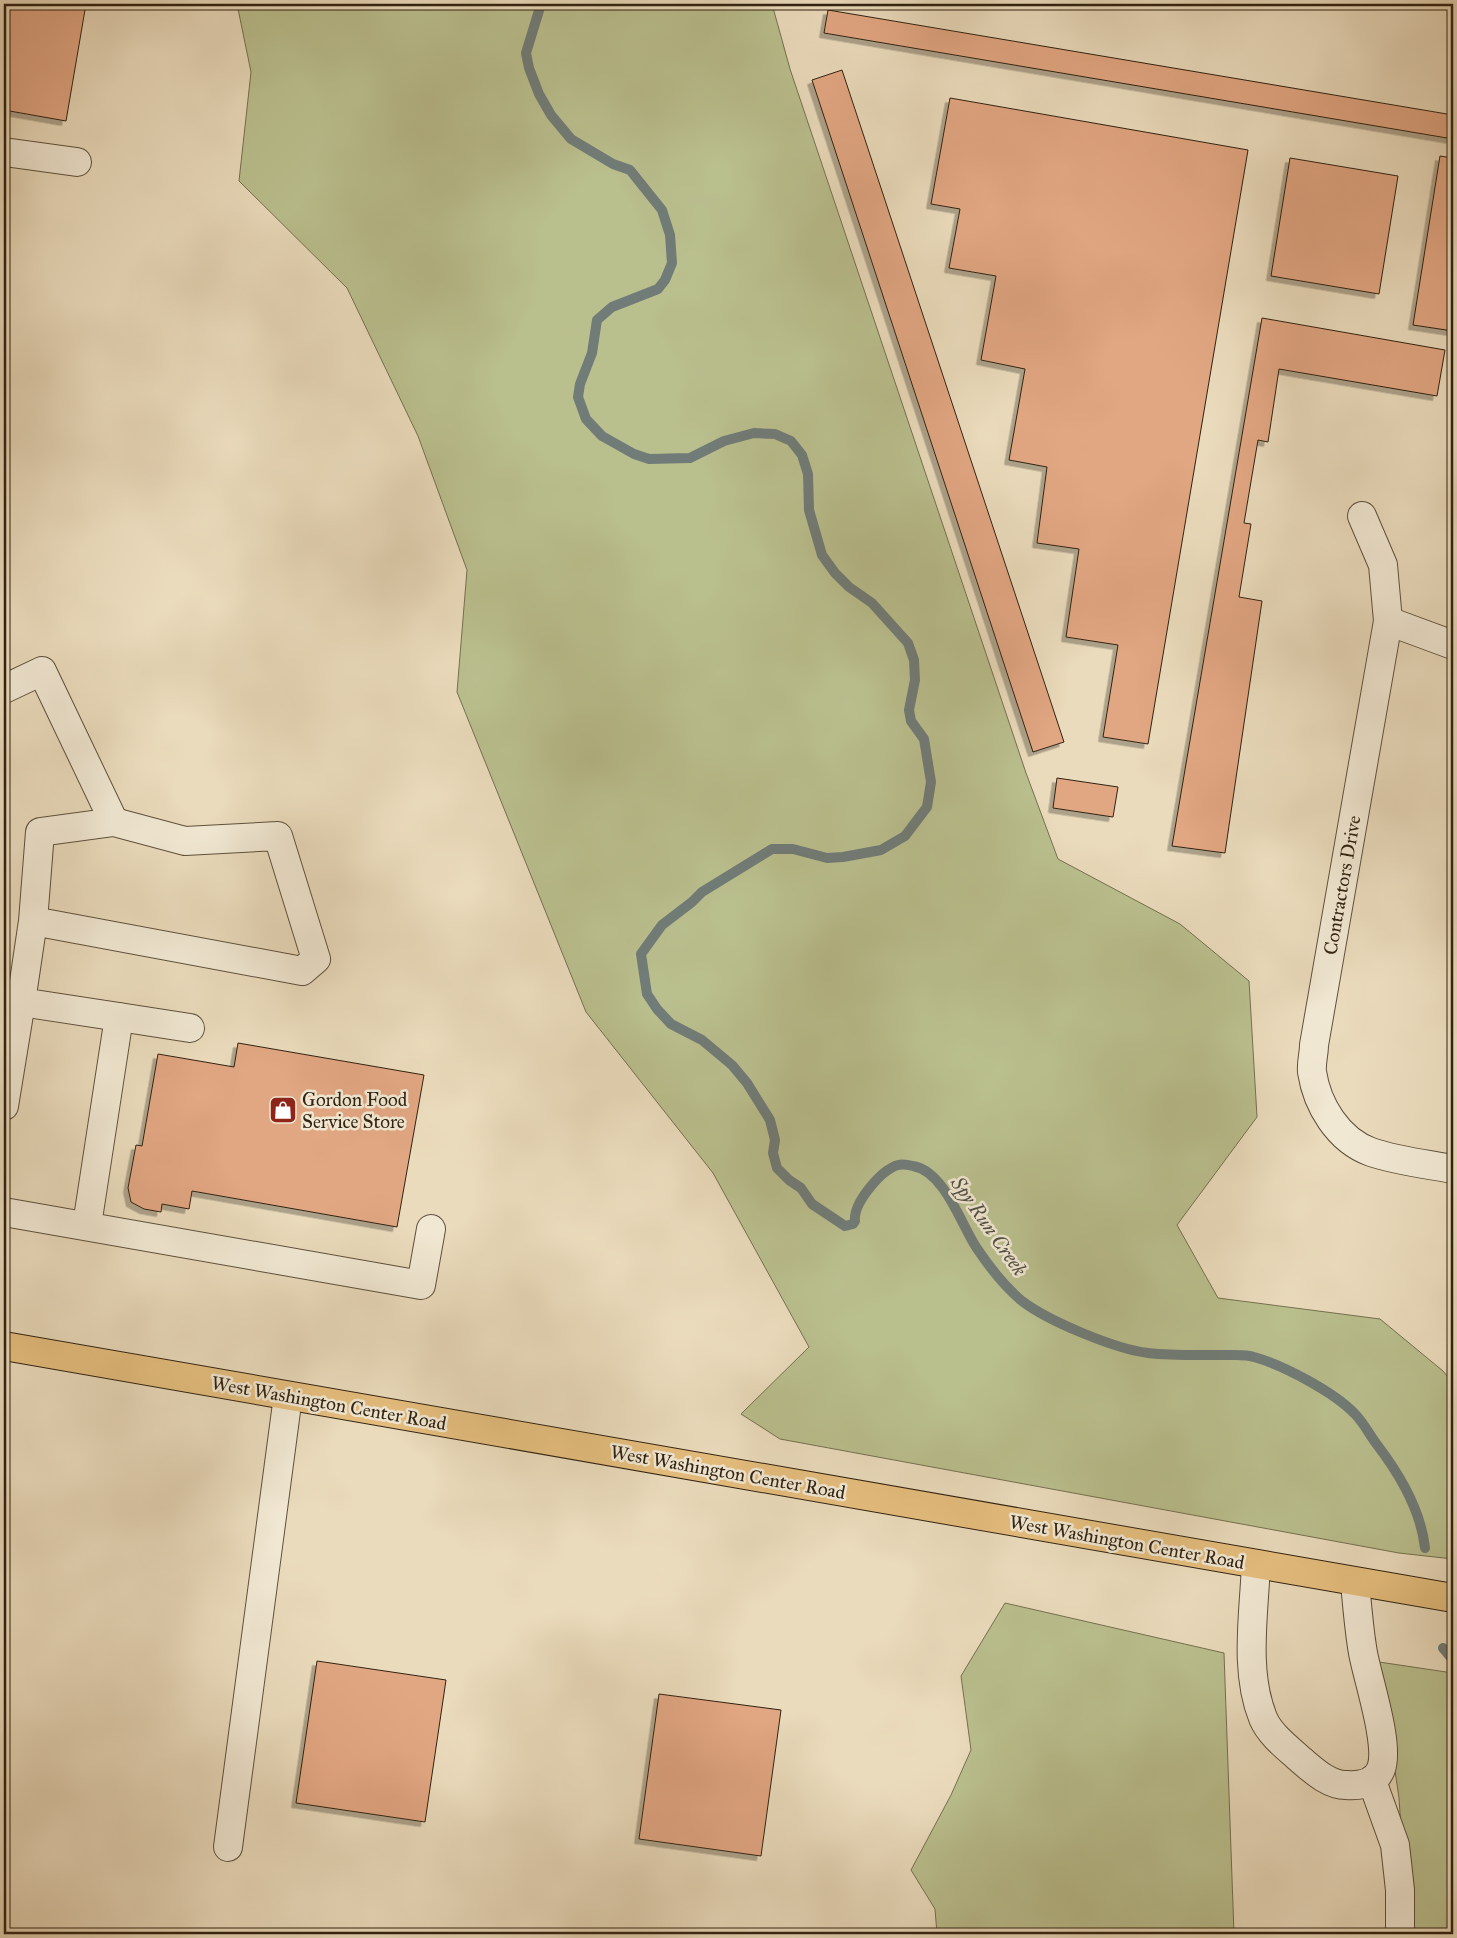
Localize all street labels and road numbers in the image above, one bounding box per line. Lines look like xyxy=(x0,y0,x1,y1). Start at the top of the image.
street label: Contractors Drive xyxy=(1318,813,1366,957)
street label: West Washington Center Road xyxy=(210,1371,449,1436)
street label: West Washington Center Road xyxy=(609,1440,848,1505)
street label: West Washington Center Road xyxy=(1008,1510,1247,1575)

